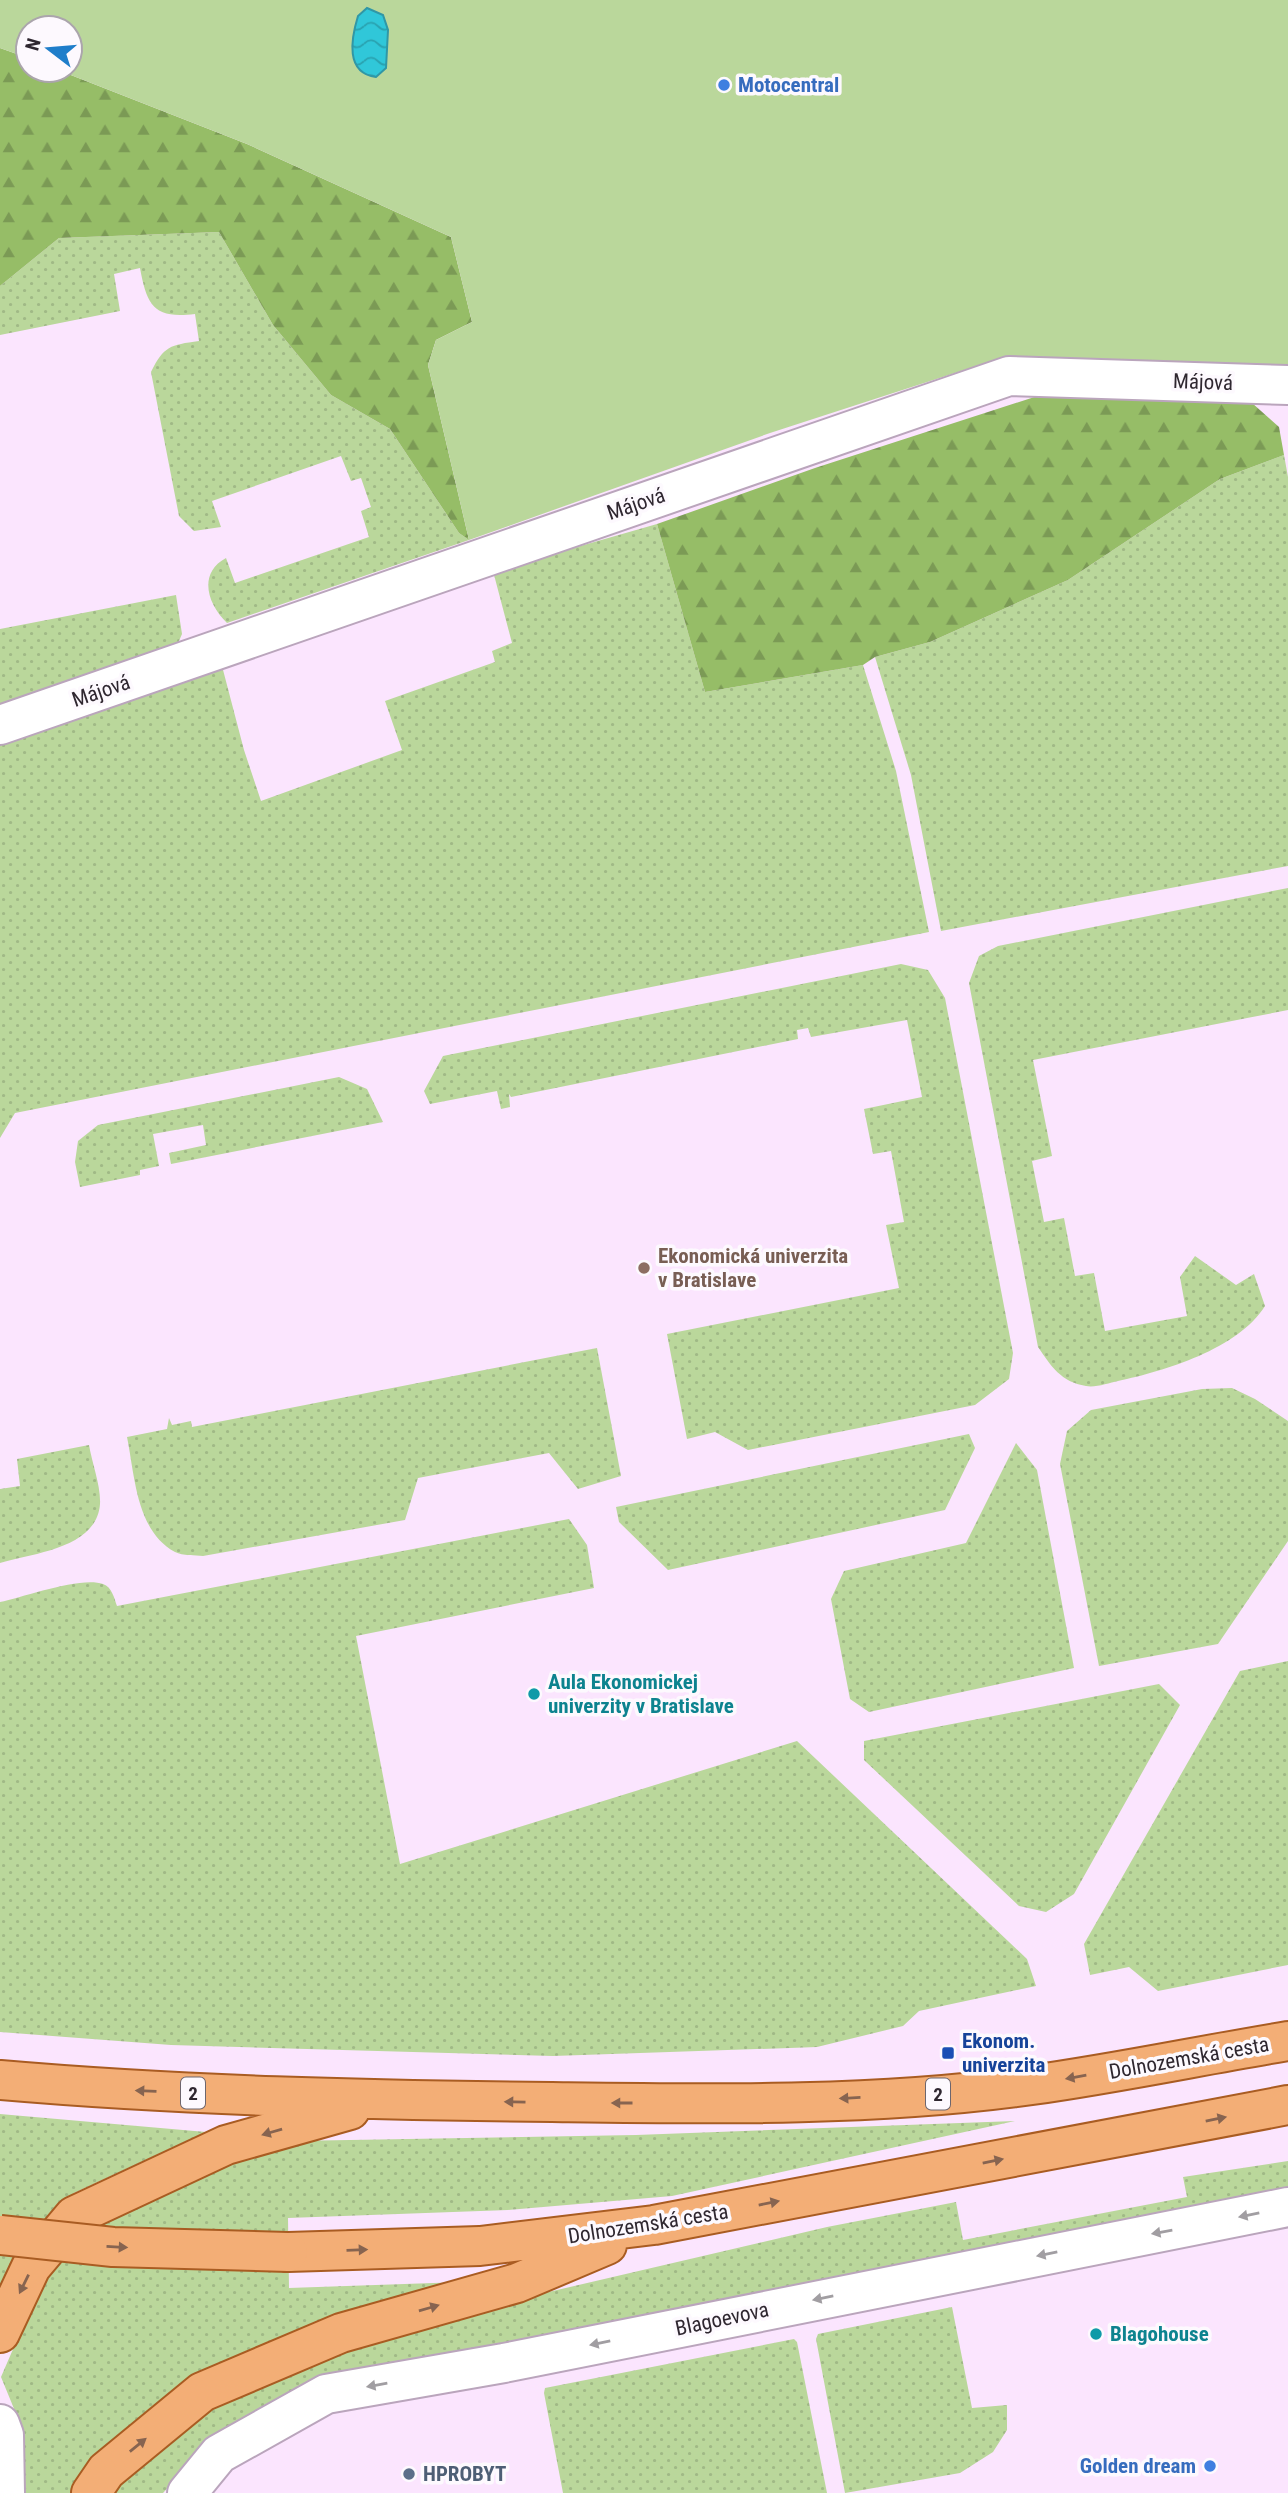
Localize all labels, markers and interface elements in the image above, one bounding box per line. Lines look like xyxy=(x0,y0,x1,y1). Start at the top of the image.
north arrow xyxy=(14,14,84,84)
text: N xyxy=(20,36,46,53)
place label: Motocentral xyxy=(738,73,839,97)
marker: Motocentral xyxy=(716,77,732,93)
street label: Májová xyxy=(1173,369,1233,395)
street label: Májová xyxy=(604,483,668,525)
street label: Májová xyxy=(69,670,133,712)
place label: Ekonomická univerzita v Bratislave xyxy=(658,1244,848,1292)
marker: Ekonomická univerzita v Bratislave xyxy=(636,1260,652,1276)
place label: Aula Ekonomickej univerzity v Bratislave xyxy=(548,1670,734,1718)
marker: Aula Ekonomickej univerzity v Bratislave xyxy=(526,1686,542,1702)
place label: Ekonom. univerzita xyxy=(962,2029,1045,2077)
street label: Dolnozemská cesta xyxy=(1107,2032,1271,2084)
marker: Ekonom. univerzita xyxy=(940,2045,956,2061)
one-way arrow xyxy=(1065,2072,1087,2083)
road number: 2 xyxy=(181,2078,205,2108)
road number: 2 xyxy=(926,2078,950,2110)
one-way arrow xyxy=(135,2086,157,2097)
one-way arrow xyxy=(838,2093,860,2104)
one-way arrow xyxy=(504,2096,526,2108)
one-way arrow xyxy=(611,2097,633,2109)
one-way arrow xyxy=(1205,2113,1227,2124)
one-way arrow xyxy=(262,2127,283,2137)
one-way arrow xyxy=(982,2156,1004,2167)
one-way arrow xyxy=(758,2198,780,2209)
street label: Dolnozemská cesta xyxy=(566,2199,730,2249)
one-way arrow xyxy=(1238,2210,1260,2221)
one-way arrow xyxy=(1151,2227,1173,2238)
one-way arrow xyxy=(106,2241,128,2252)
one-way arrow xyxy=(346,2244,368,2256)
one-way arrow xyxy=(1036,2248,1058,2259)
one-way arrow xyxy=(18,2274,29,2294)
one-way arrow xyxy=(812,2293,834,2304)
street label: Blagoevova xyxy=(673,2297,771,2341)
one-way arrow xyxy=(419,2302,441,2313)
place label: Blagohouse xyxy=(1110,2322,1209,2346)
marker: Blagohouse xyxy=(1088,2326,1104,2342)
one-way arrow xyxy=(589,2338,611,2349)
one-way arrow xyxy=(366,2380,388,2391)
one-way arrow xyxy=(129,2437,147,2452)
place label: Golden dream xyxy=(1080,2454,1196,2478)
marker: Golden dream xyxy=(1202,2458,1218,2474)
place label: HPROBYT xyxy=(423,2462,506,2486)
marker: HPROBYT xyxy=(401,2466,417,2482)

